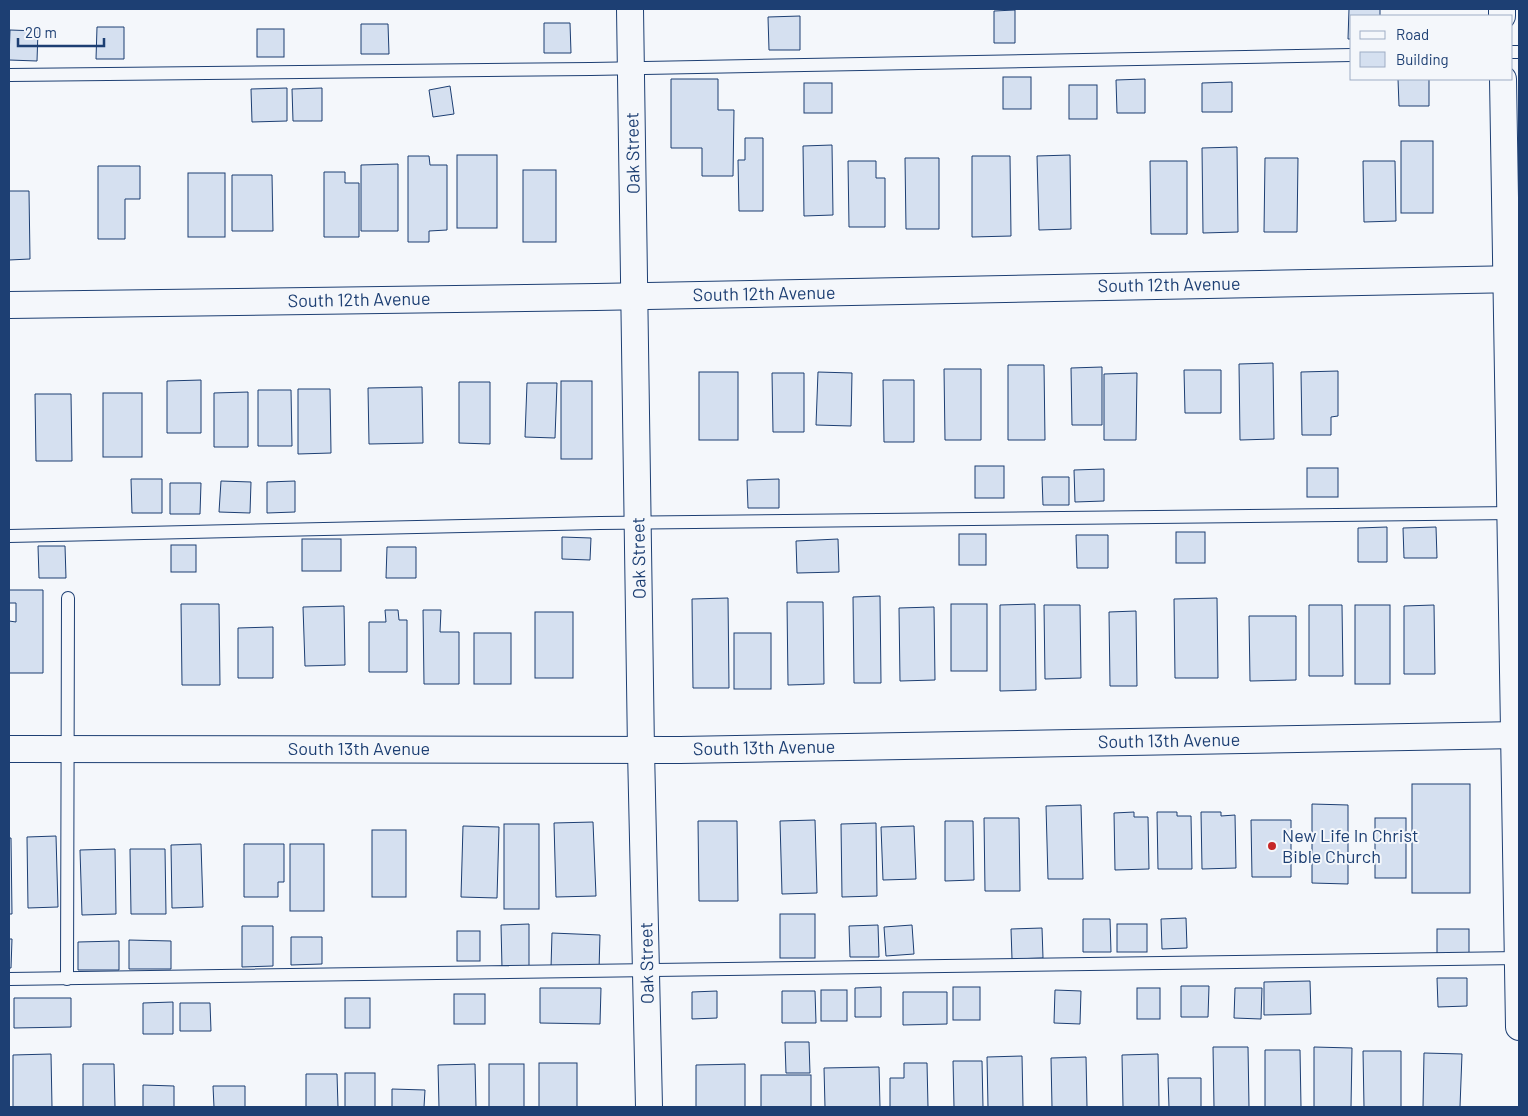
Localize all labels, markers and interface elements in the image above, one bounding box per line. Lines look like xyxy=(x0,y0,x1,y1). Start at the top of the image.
scale bar xyxy=(18,15,104,47)
legend xyxy=(1350,15,1513,80)
text: 20 m xyxy=(25,23,57,41)
text: Road xyxy=(1396,25,1429,43)
text: Building xyxy=(1396,50,1449,68)
street label: Oak Street xyxy=(620,112,644,194)
street label: South 12th Avenue xyxy=(1097,272,1241,296)
street label: South 12th Avenue xyxy=(692,281,836,305)
street label: South 12th Avenue xyxy=(287,287,431,311)
street label: Oak Street xyxy=(626,517,650,599)
street label: South 13th Avenue xyxy=(1098,728,1240,752)
street label: South 13th Avenue xyxy=(693,735,835,759)
street label: South 13th Avenue xyxy=(288,737,430,759)
place label: New Life In Christ Bible Church xyxy=(1282,824,1419,867)
marker: New Life In Christ Bible Church xyxy=(1266,840,1278,852)
street label: Oak Street xyxy=(634,922,658,1004)

